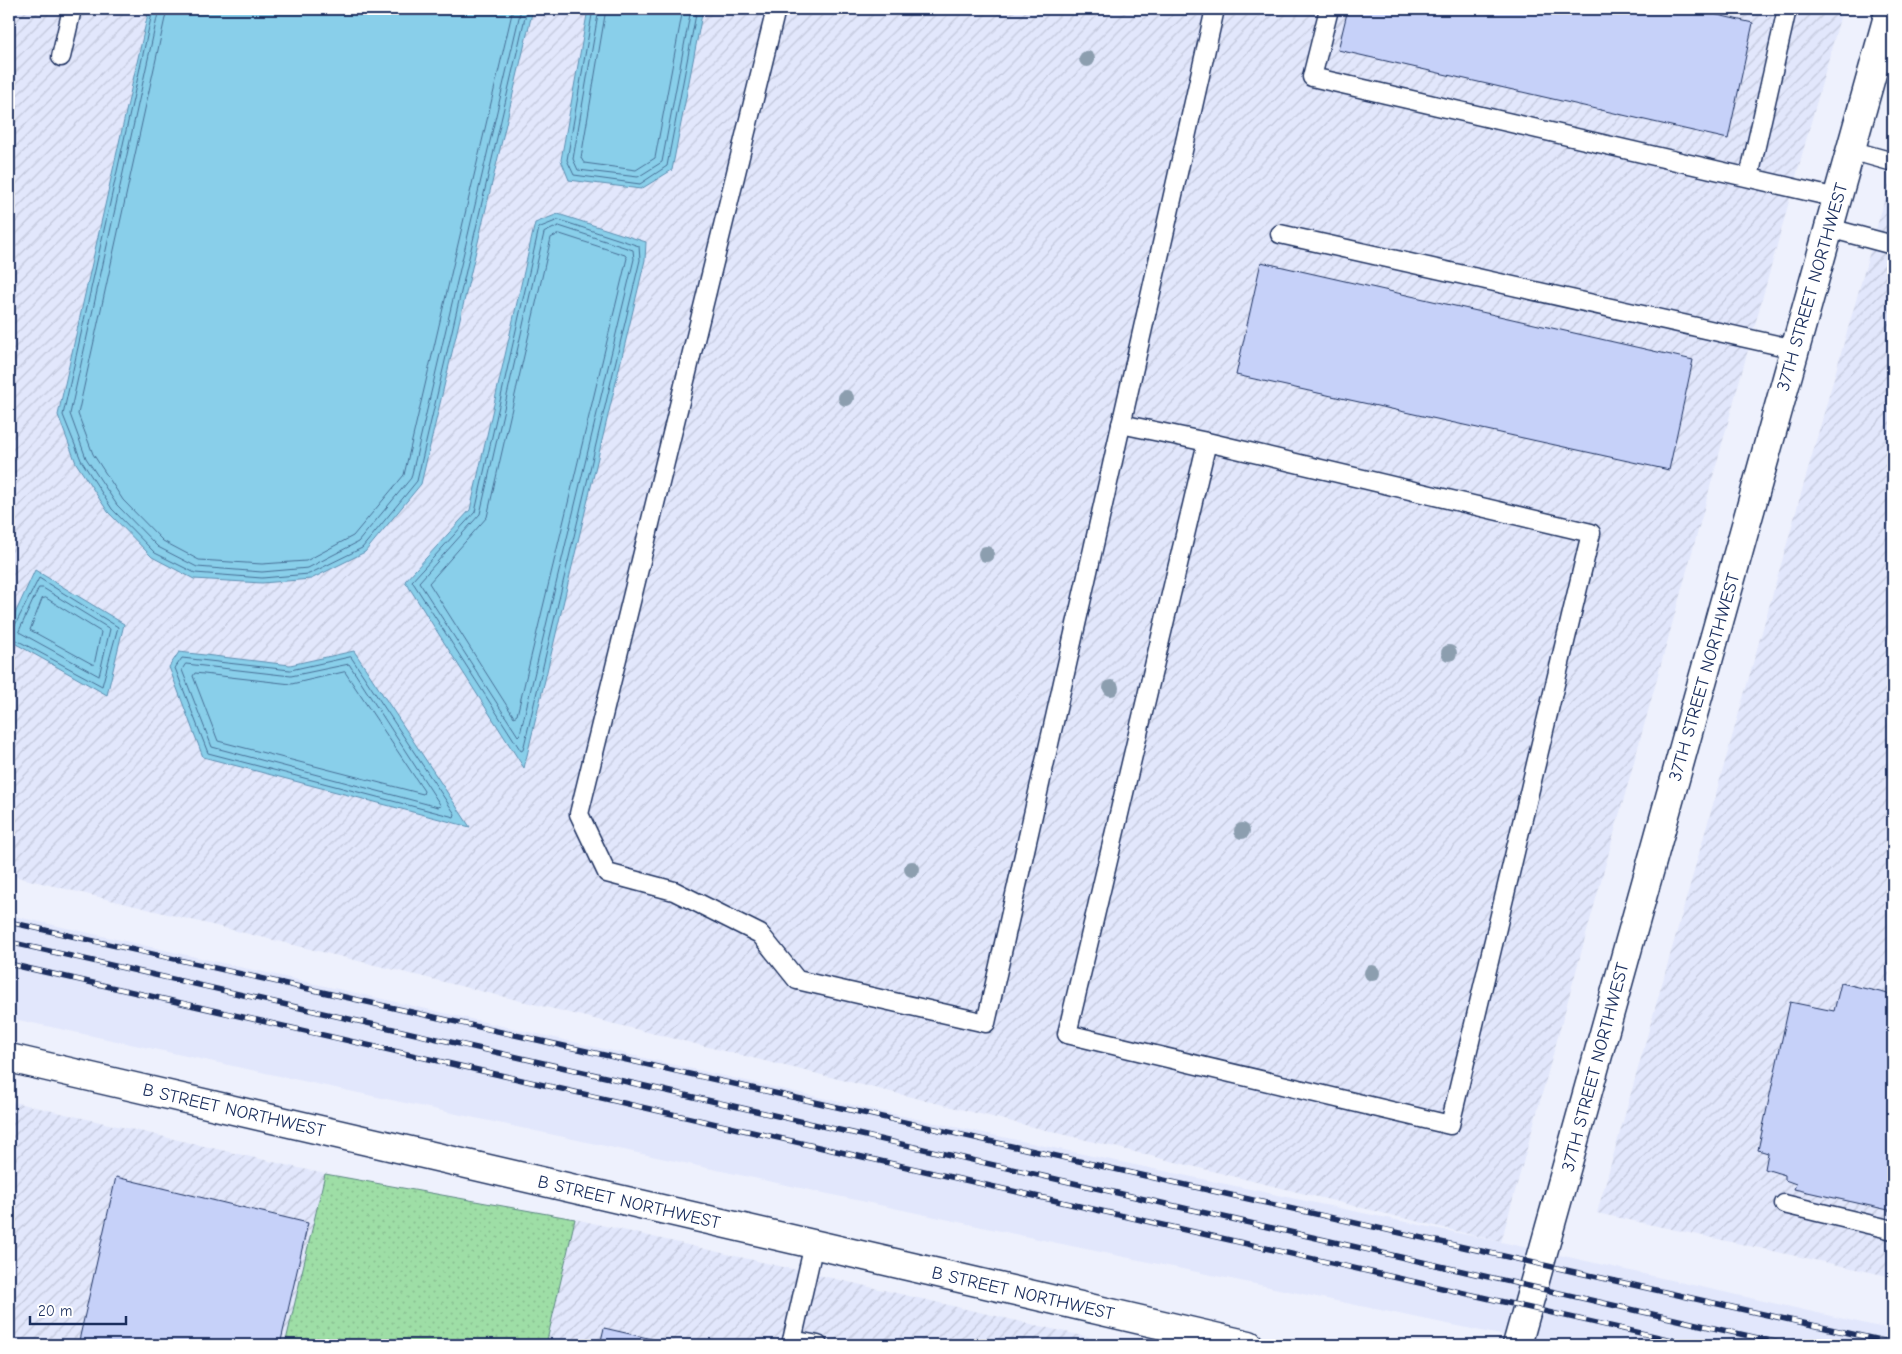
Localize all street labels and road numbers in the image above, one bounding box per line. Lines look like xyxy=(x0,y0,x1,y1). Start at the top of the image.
street label: 37TH STREET NORTHWEST xyxy=(1773,180,1852,394)
street label: 37TH STREET NORTHWEST xyxy=(1665,570,1744,784)
street label: 37TH STREET NORTHWEST xyxy=(1557,960,1634,1174)
street label: B STREET NORTHWEST xyxy=(141,1079,328,1142)
street label: B STREET NORTHWEST xyxy=(536,1171,723,1234)
street label: B STREET NORTHWEST xyxy=(930,1262,1117,1325)

